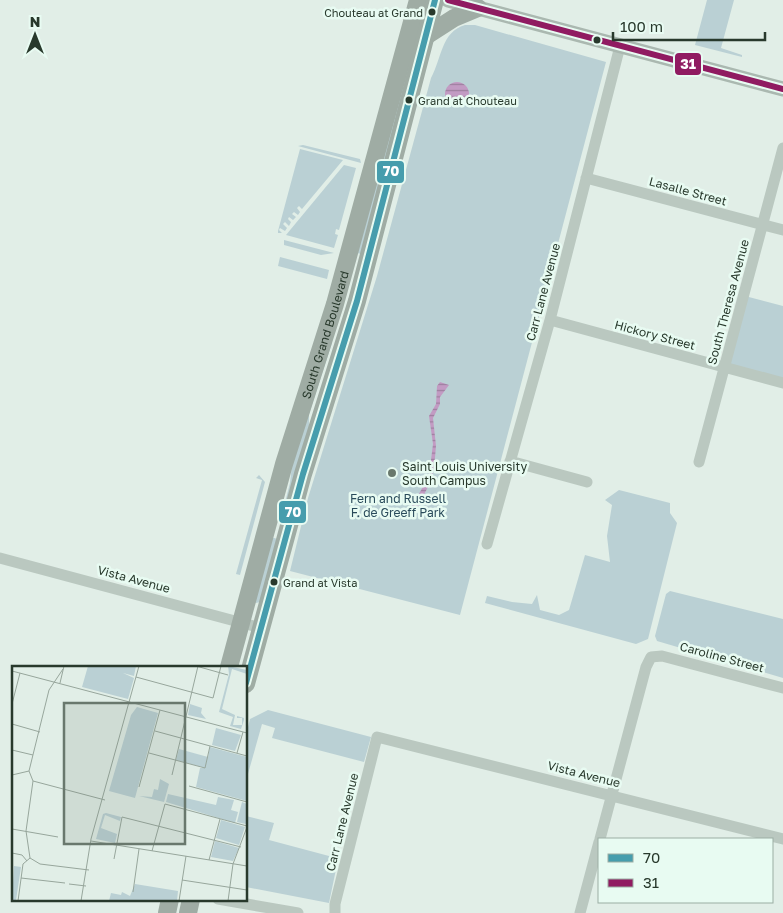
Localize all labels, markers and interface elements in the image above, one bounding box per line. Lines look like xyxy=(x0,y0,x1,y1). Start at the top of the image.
place label: Chouteau at Grand xyxy=(324,6,423,19)
marker: Chouteau at Grand xyxy=(427,7,437,17)
north arrow xyxy=(10,10,60,60)
scale bar xyxy=(613,10,766,42)
text: N xyxy=(30,13,40,30)
text: 100 m xyxy=(620,17,663,35)
unlabelled marker xyxy=(592,35,602,45)
line badge: 31 xyxy=(674,52,702,76)
text: 31 xyxy=(680,55,696,72)
place label: Grand at Chouteau xyxy=(418,94,517,107)
marker: Grand at Chouteau xyxy=(404,95,414,105)
line badge: 70 xyxy=(376,160,405,184)
text: 70 xyxy=(383,162,399,179)
street label: Lasalle Street xyxy=(647,173,729,209)
street label: South Theresa Avenue xyxy=(704,238,752,366)
street label: Carr Lane Avenue xyxy=(523,241,563,343)
street label: South Grand Boulevard xyxy=(298,269,351,400)
street label: Hickory Street xyxy=(613,317,697,353)
place label: Saint Louis University South Campus xyxy=(402,459,528,488)
marker: Saint Louis University South Campus xyxy=(386,467,398,479)
park label: Fern and Russell F. de Greeff Park xyxy=(350,491,446,520)
line badge: 70 xyxy=(278,500,307,524)
text: 70 xyxy=(285,503,301,520)
street label: Vista Avenue xyxy=(96,562,172,596)
place label: Grand at Vista xyxy=(283,576,357,589)
marker: Grand at Vista xyxy=(269,577,279,587)
street label: Caroline Street xyxy=(678,639,766,676)
inset map xyxy=(12,666,248,900)
street label: Vista Avenue xyxy=(546,758,622,790)
street label: Carr Lane Avenue xyxy=(323,771,361,873)
legend xyxy=(598,838,773,903)
text: 70 xyxy=(643,848,660,866)
text: 31 xyxy=(643,873,659,891)

